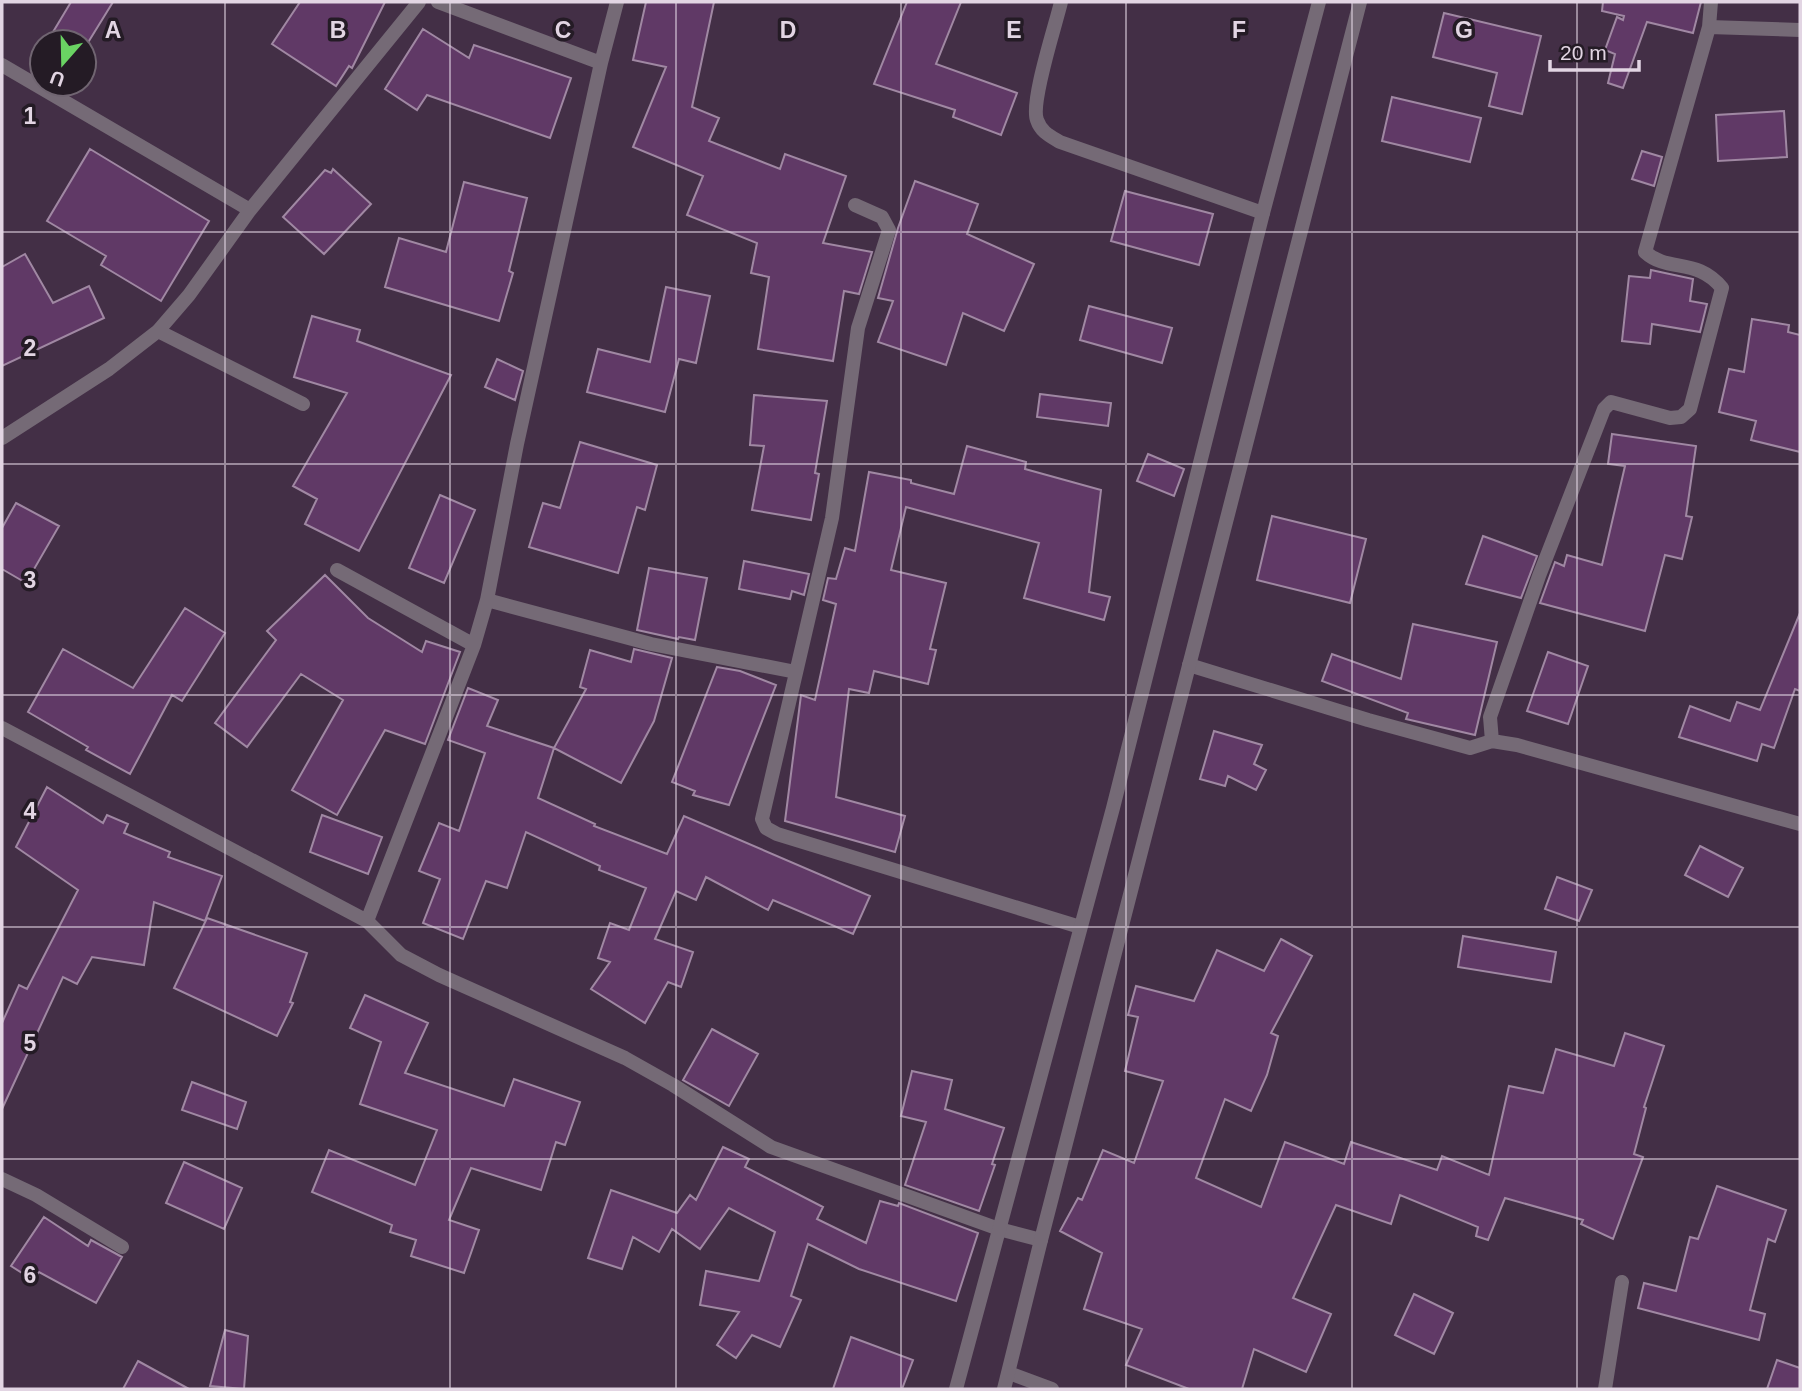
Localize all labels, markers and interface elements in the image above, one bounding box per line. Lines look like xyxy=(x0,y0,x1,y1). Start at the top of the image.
text: A xyxy=(105,17,121,43)
text: B xyxy=(330,17,346,43)
text: C xyxy=(555,17,571,43)
text: D xyxy=(780,17,796,43)
text: E xyxy=(1006,17,1022,43)
text: F xyxy=(1232,17,1246,43)
text: G xyxy=(1455,17,1473,43)
north arrow xyxy=(28,28,98,98)
scale bar xyxy=(1550,28,1639,72)
text: 20 m xyxy=(1560,41,1607,64)
text: U xyxy=(47,66,67,91)
text: 1 xyxy=(24,103,37,129)
text: 2 xyxy=(24,335,36,361)
text: 3 xyxy=(24,567,36,593)
text: 4 xyxy=(24,798,37,824)
text: 5 xyxy=(24,1030,37,1056)
text: 6 xyxy=(24,1262,36,1288)

